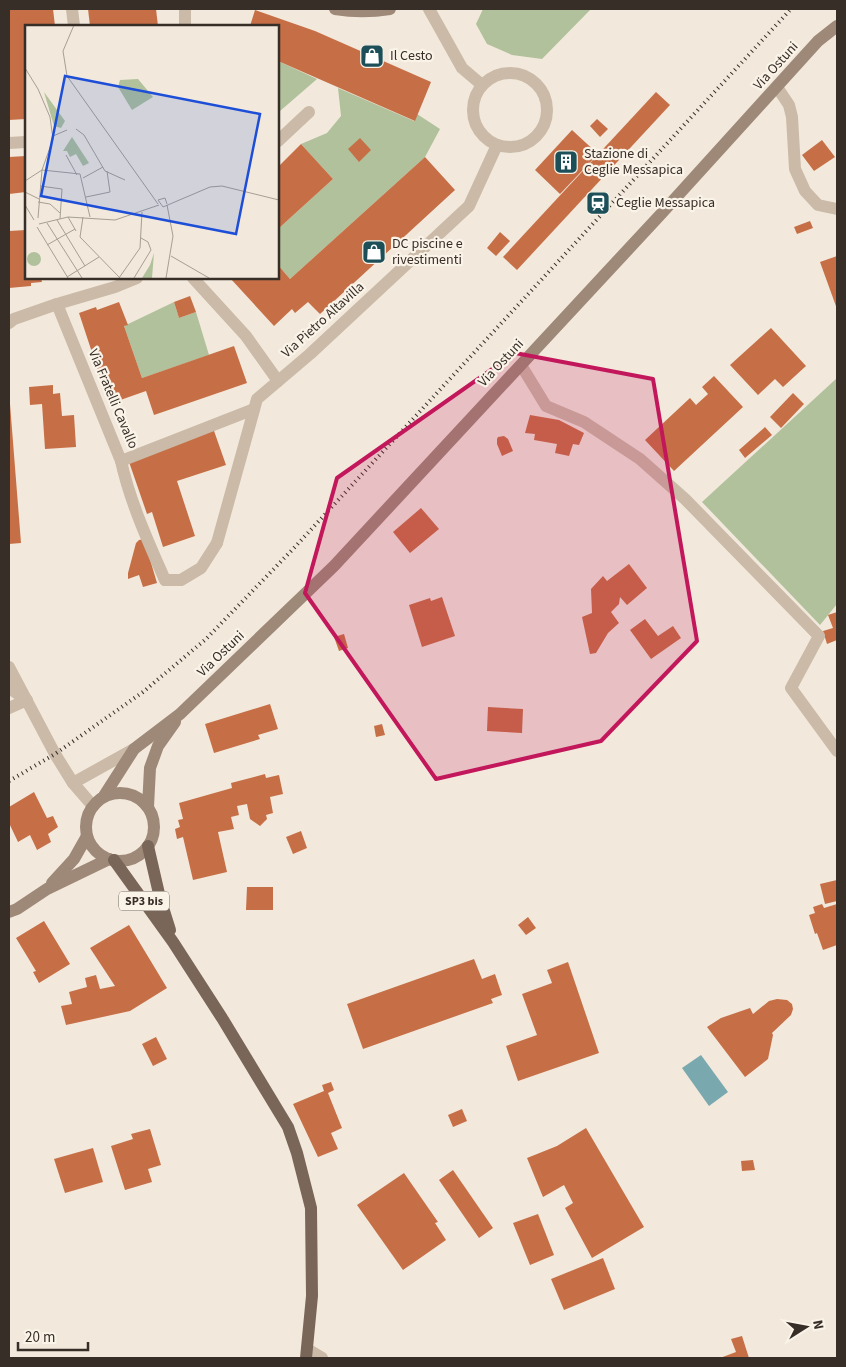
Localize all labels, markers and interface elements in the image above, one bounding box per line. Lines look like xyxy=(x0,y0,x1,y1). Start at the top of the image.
inset map xyxy=(25,25,279,279)
street label: Via Ostuni xyxy=(749,37,803,95)
shop icon: Il Cesto xyxy=(359,43,385,69)
place label: Il Cesto xyxy=(390,46,433,66)
place label: Stazione di Ceglie Messapica xyxy=(584,144,683,180)
building icon: Stazione di Ceglie Messapica xyxy=(553,149,579,175)
station icon: Ceglie Messapica xyxy=(585,190,611,216)
place label: Ceglie Messapica xyxy=(616,193,715,213)
place label: DC piscine e rivestimenti xyxy=(392,234,463,270)
shop icon: DC piscine e rivestimenti xyxy=(361,239,387,265)
street label: Via Pietro Altavilla xyxy=(277,277,369,363)
street label: Via Ostuni xyxy=(474,335,528,391)
street label: Via Fratelli Cavallo xyxy=(83,346,143,452)
street label: Via Ostuni xyxy=(193,626,249,682)
road number: SP3 bis xyxy=(119,891,169,910)
north arrow xyxy=(781,1302,831,1352)
text: N xyxy=(807,1318,828,1331)
scale bar xyxy=(18,1320,88,1352)
text: 20 m xyxy=(25,1327,55,1348)

